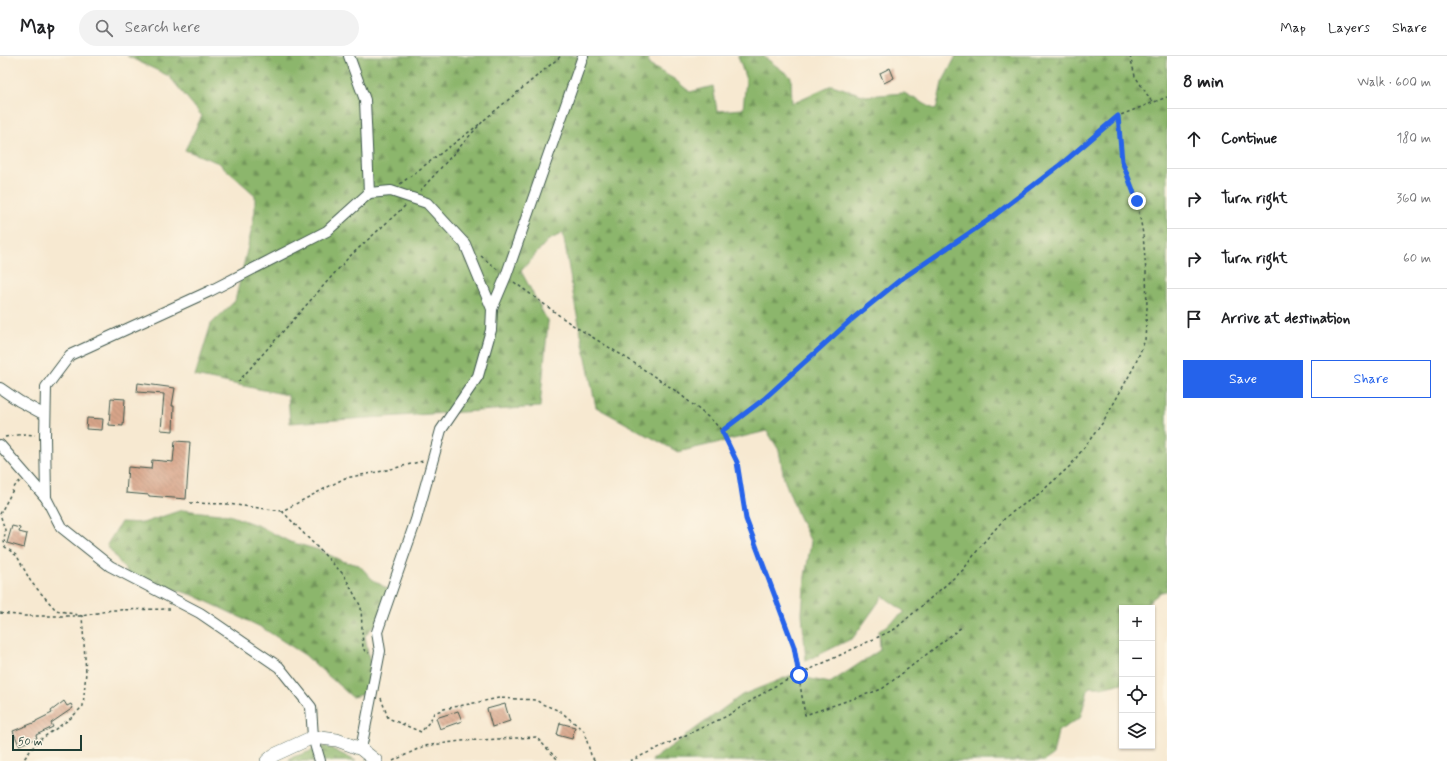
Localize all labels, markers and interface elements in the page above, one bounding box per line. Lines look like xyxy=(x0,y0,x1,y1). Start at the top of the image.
search box xyxy=(79,10,359,46)
text: Map xyxy=(20,15,55,40)
icon: search xyxy=(93,17,115,39)
text: Search here xyxy=(125,18,200,38)
text: Map xyxy=(1280,19,1306,37)
text: Layers xyxy=(1328,19,1370,37)
text: Share xyxy=(1392,19,1427,37)
text: 8 min xyxy=(1183,71,1224,93)
text: Walk · 600 m xyxy=(1357,74,1431,91)
icon: ahead xyxy=(1183,128,1205,150)
text: Continue xyxy=(1221,129,1277,149)
text: 180 m xyxy=(1396,130,1431,147)
icon: right xyxy=(1183,188,1205,210)
text: Turn right xyxy=(1221,189,1288,209)
text: 360 m xyxy=(1396,190,1431,207)
route end xyxy=(1128,192,1146,210)
icon: right xyxy=(1183,248,1205,270)
text: Turn right xyxy=(1221,249,1288,269)
text: 60 m xyxy=(1403,250,1431,267)
icon: arrive xyxy=(1183,308,1205,330)
text: Arrive at destination xyxy=(1221,309,1350,329)
button: Save xyxy=(1183,360,1303,398)
button: Share xyxy=(1311,360,1431,398)
map controls xyxy=(1119,605,1155,749)
button: + xyxy=(1119,605,1155,641)
button: − xyxy=(1119,641,1155,677)
route start xyxy=(790,666,808,684)
button: locate xyxy=(1119,677,1155,713)
button: layers xyxy=(1119,713,1155,749)
scale bar xyxy=(12,733,82,752)
text: 50 m xyxy=(18,735,43,749)

